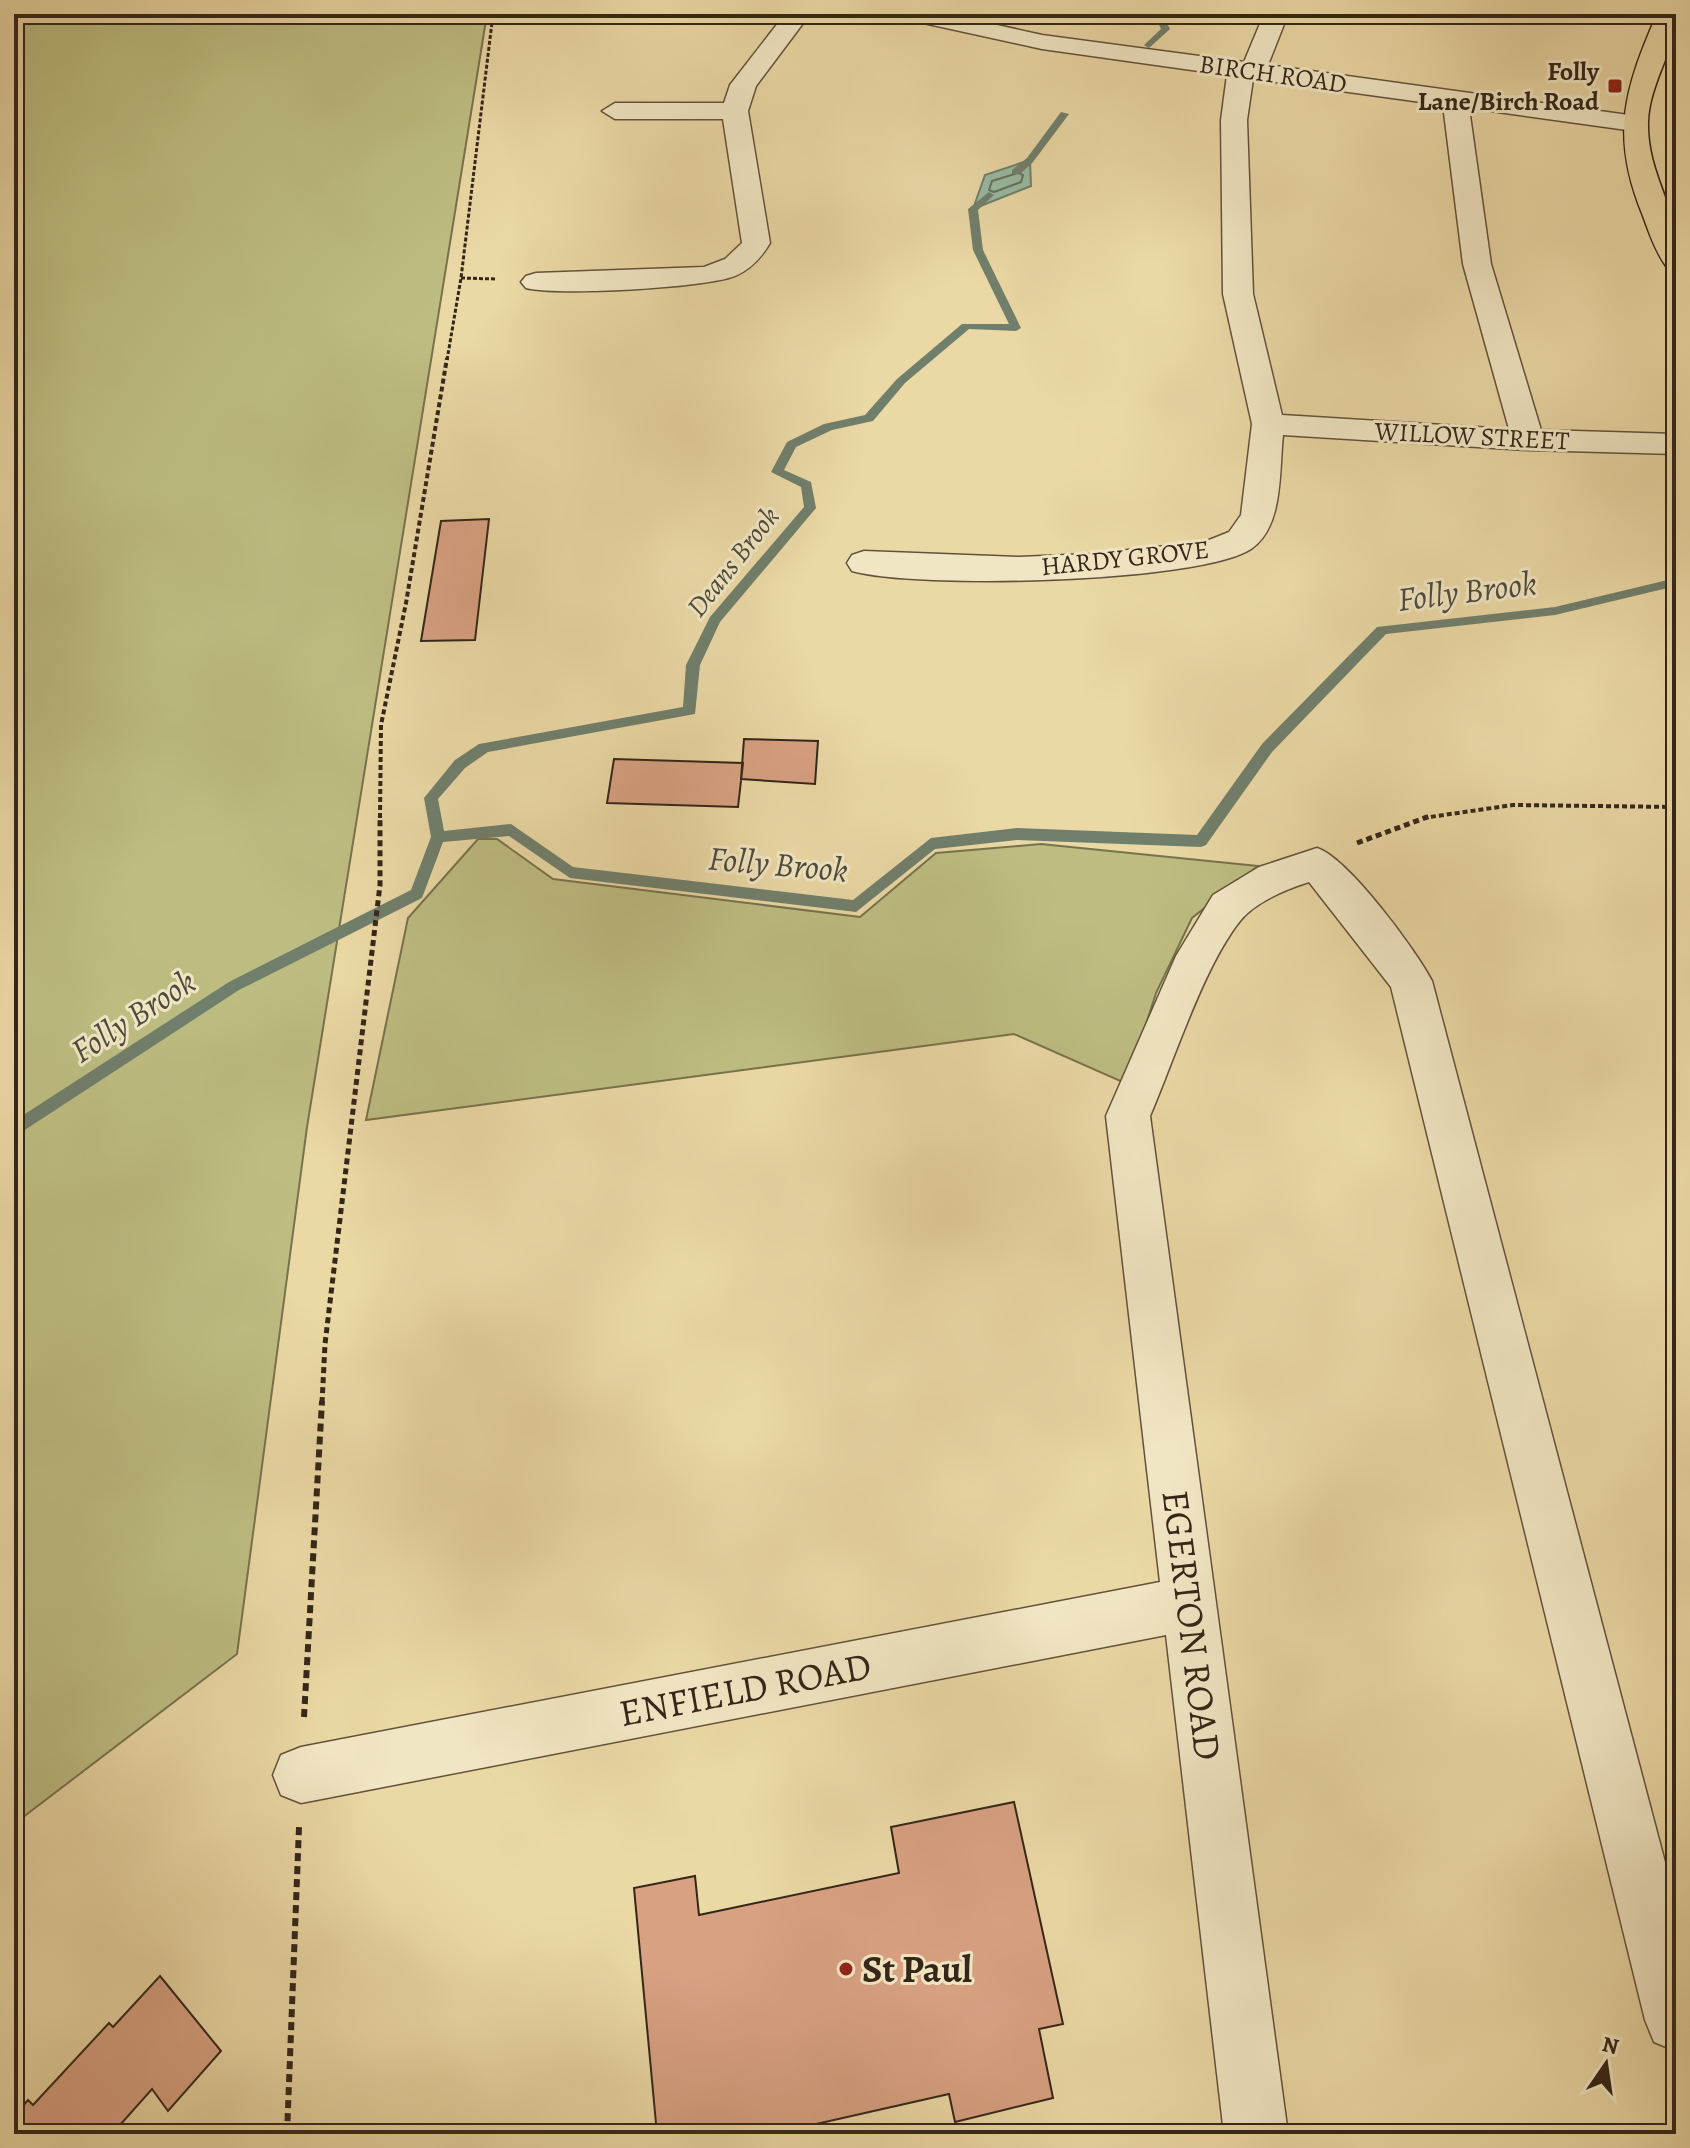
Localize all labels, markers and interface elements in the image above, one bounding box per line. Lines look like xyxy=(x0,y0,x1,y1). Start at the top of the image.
street label: BIRCH ROAD xyxy=(1197,46,1349,102)
place label: Folly Lane/Birch Road xyxy=(1418,54,1600,119)
marker: Folly Lane/Birch Road xyxy=(1606,77,1624,95)
street label: WILLOW STREET xyxy=(1373,413,1570,459)
water label: Deans Brook xyxy=(678,499,788,625)
street label: HARDY GROVE xyxy=(1039,532,1211,584)
water label: Folly Brook xyxy=(1395,559,1539,623)
water label: Folly Brook xyxy=(706,834,850,894)
water label: Folly Brook xyxy=(61,958,205,1074)
street label: EGERTON ROAD xyxy=(1150,1487,1234,1763)
street label: ENFIELD ROAD xyxy=(614,1639,876,1739)
place label: St Paul xyxy=(862,1943,972,1995)
marker: St Paul xyxy=(837,1960,855,1978)
north arrow xyxy=(1566,2024,1646,2104)
text: N xyxy=(1599,2029,1621,2062)

